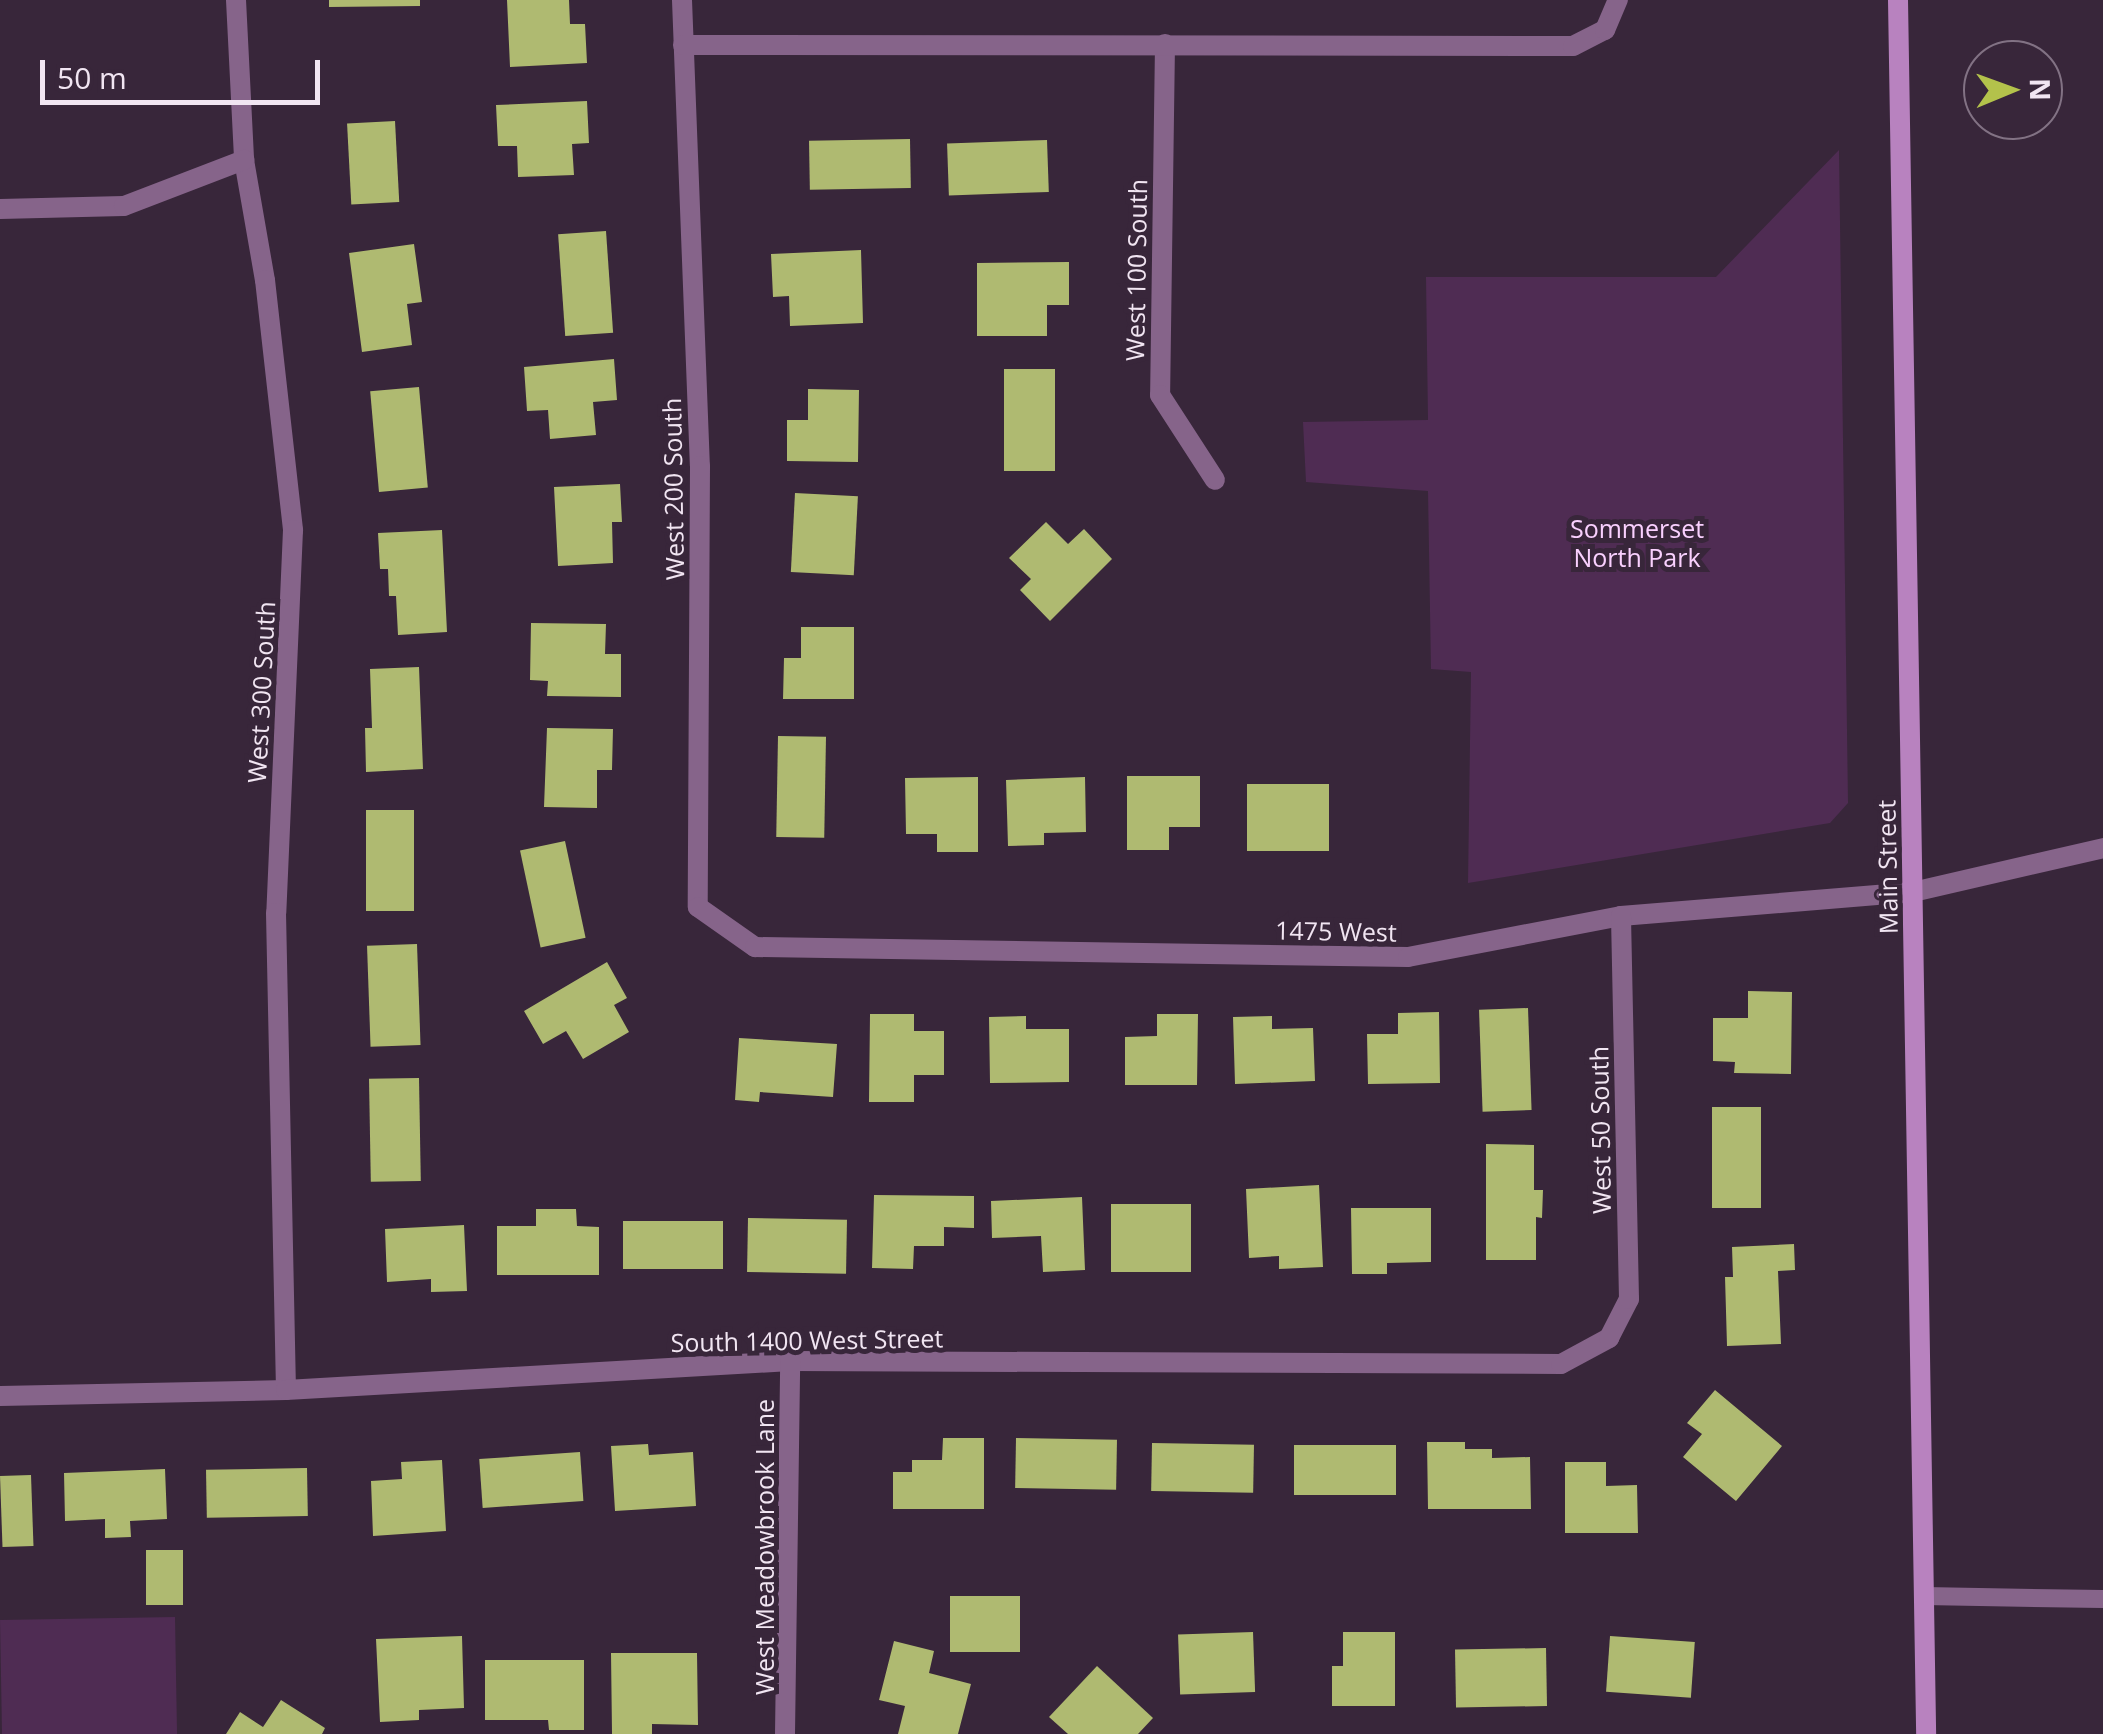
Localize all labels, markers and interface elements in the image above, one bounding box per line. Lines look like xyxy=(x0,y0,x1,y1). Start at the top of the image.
scale bar xyxy=(45,40,325,102)
north arrow xyxy=(1963,40,2063,140)
text: 50 m xyxy=(57,57,127,98)
text: N xyxy=(2022,78,2060,101)
street label: West 100 South xyxy=(1119,179,1153,361)
street label: West 200 South xyxy=(656,398,690,580)
park label: Sommerset North Park xyxy=(1570,514,1704,573)
street label: West 300 South xyxy=(241,600,281,784)
street label: Main Street xyxy=(1871,800,1903,934)
street label: 1475 West xyxy=(1275,915,1397,947)
street label: West 50 South xyxy=(1584,1046,1616,1214)
street label: South 1400 West Street xyxy=(670,1323,944,1357)
street label: West Meadowbrook Lane xyxy=(749,1399,779,1695)

